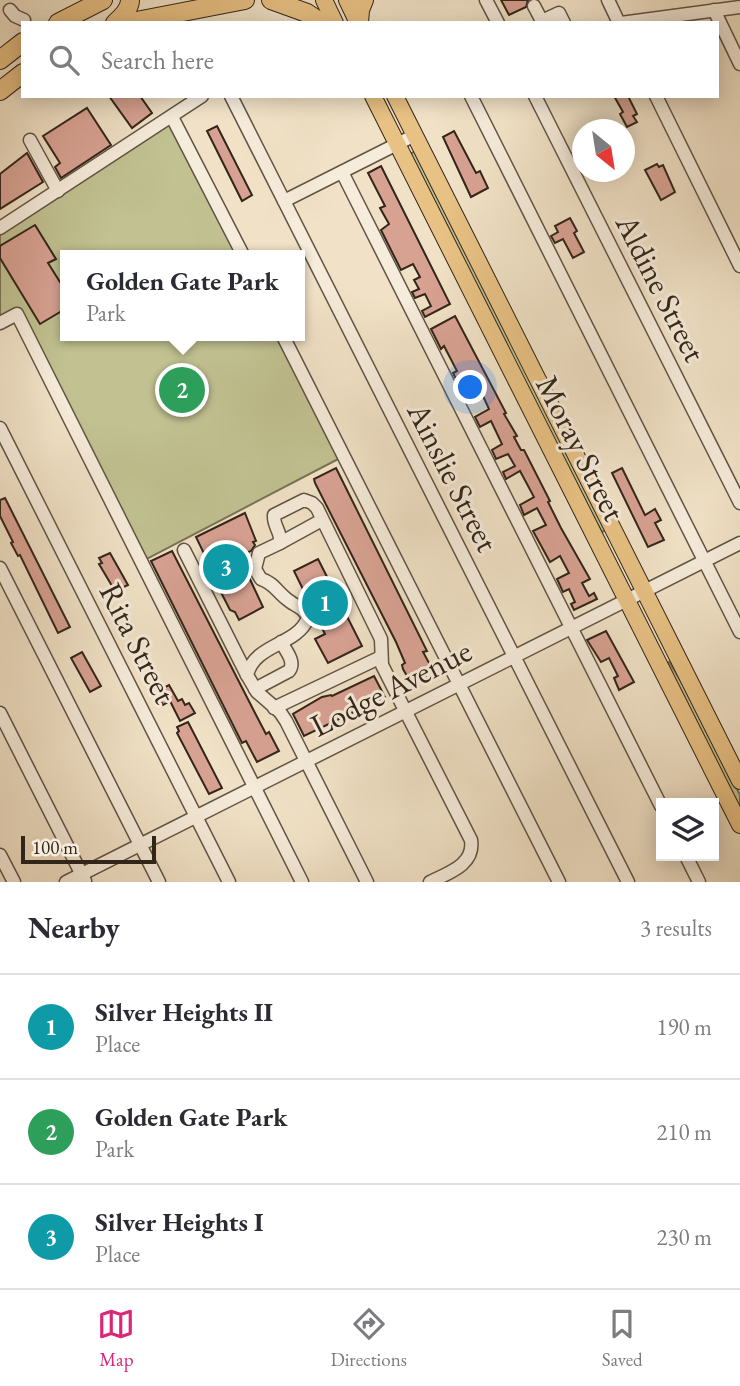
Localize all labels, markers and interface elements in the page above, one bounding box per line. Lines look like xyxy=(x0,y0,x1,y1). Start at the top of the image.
search box xyxy=(21,21,719,98)
icon: search xyxy=(45,41,83,79)
text: Search here xyxy=(101,43,214,77)
north arrow xyxy=(572,119,635,182)
street label: Aldine Street xyxy=(606,206,716,369)
popup xyxy=(60,250,305,341)
text: Golden Gate Park xyxy=(86,264,279,298)
text: Park xyxy=(86,298,126,328)
pin: 2 xyxy=(159,364,205,416)
street label: Moray Street xyxy=(526,368,636,528)
your location xyxy=(453,370,487,404)
street label: Ainslie Street xyxy=(397,394,508,559)
pin: 3 xyxy=(203,541,249,593)
street label: Rita Street xyxy=(90,575,186,711)
pin: 1 xyxy=(302,577,348,629)
street label: Lodge Avenue xyxy=(303,629,479,747)
map controls xyxy=(656,798,719,861)
button: layers xyxy=(656,798,719,861)
scale bar xyxy=(21,833,156,865)
text: 100 m xyxy=(32,835,78,860)
text: Nearby xyxy=(28,908,120,947)
text: 3 results xyxy=(640,913,712,943)
text: Silver Heights II xyxy=(95,995,273,1029)
text: 1 xyxy=(45,1012,57,1042)
text: 190 m xyxy=(656,1012,712,1042)
text: Place xyxy=(95,1029,140,1059)
text: Golden Gate Park xyxy=(95,1100,287,1134)
text: 2 xyxy=(45,1117,57,1147)
text: 210 m xyxy=(656,1117,712,1147)
text: Park xyxy=(95,1134,134,1164)
text: Silver Heights I xyxy=(95,1205,264,1239)
text: 3 xyxy=(45,1222,57,1252)
text: 230 m xyxy=(656,1222,712,1252)
text: Place xyxy=(95,1239,140,1269)
tab: Map xyxy=(97,1305,135,1372)
tab: Directions xyxy=(330,1305,407,1372)
tab: Saved xyxy=(602,1305,643,1372)

